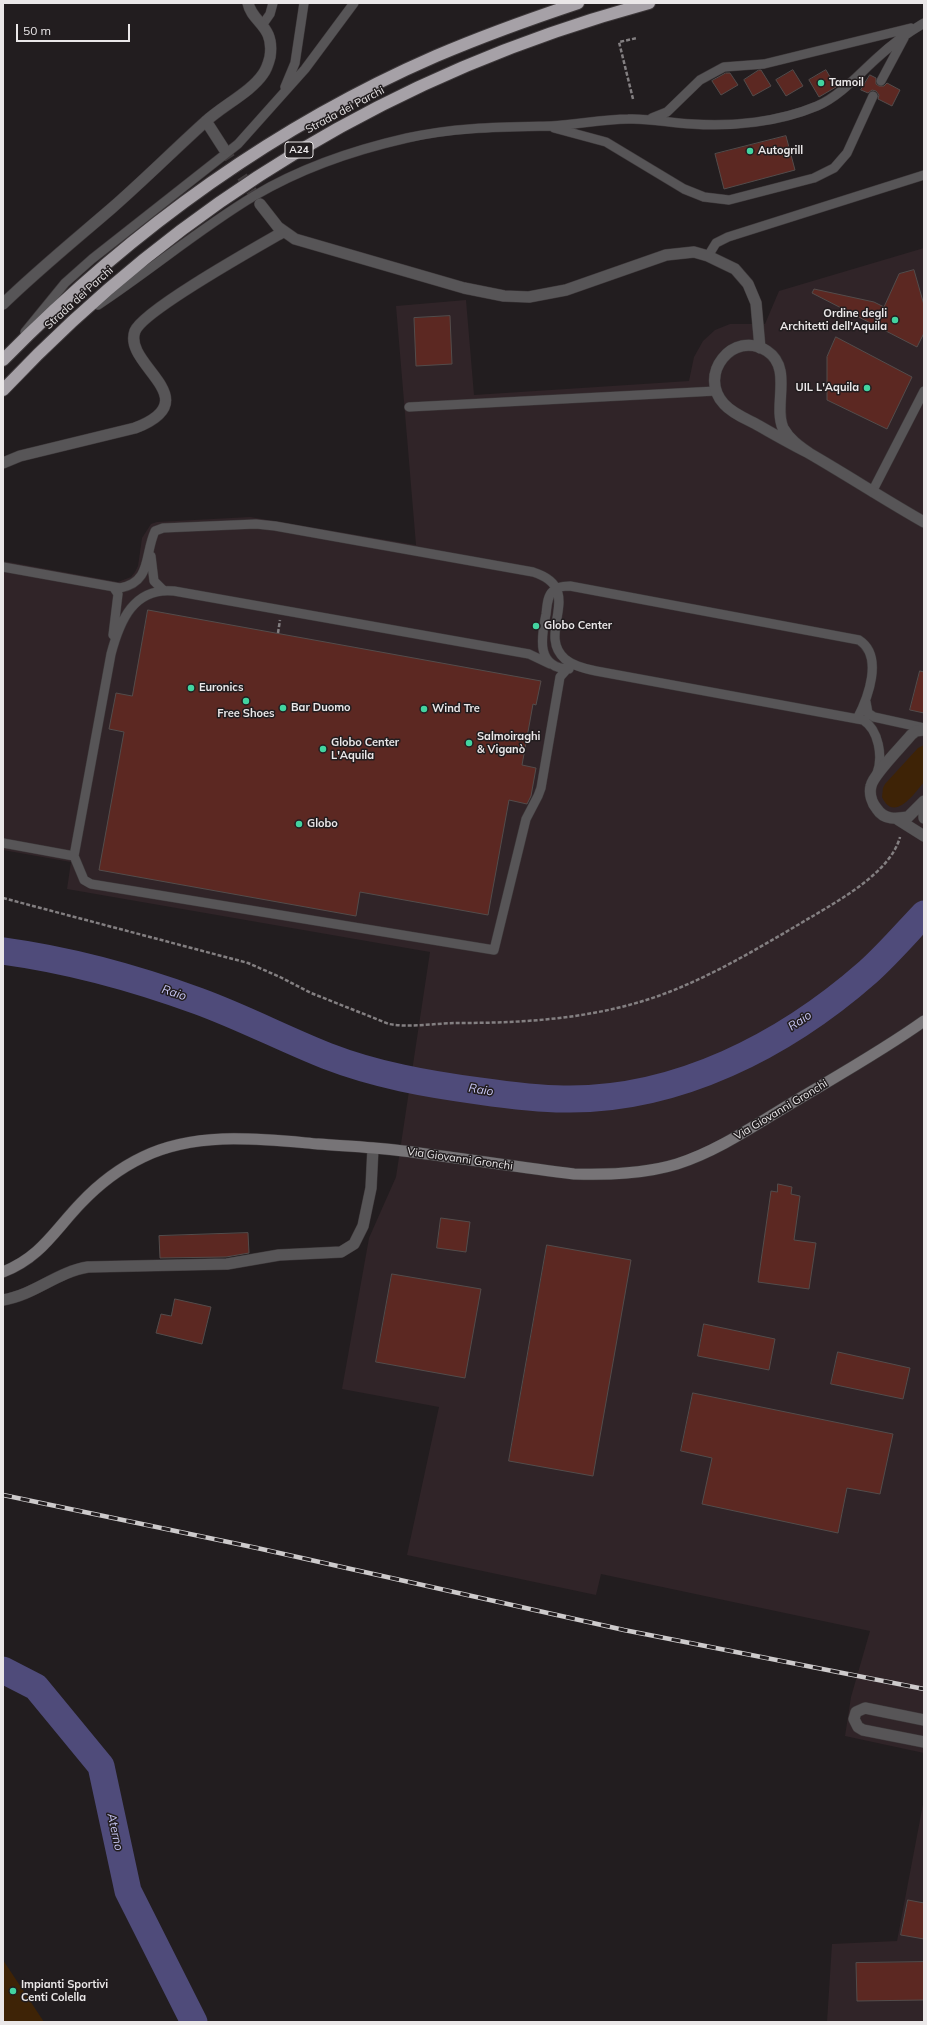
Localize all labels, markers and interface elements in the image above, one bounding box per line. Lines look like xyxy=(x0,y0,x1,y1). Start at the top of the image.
scale bar xyxy=(18,16,132,42)
text: 50 m xyxy=(23,23,51,38)
place label: Tamoil xyxy=(829,76,864,90)
marker: Tamoil xyxy=(816,78,826,88)
street label: Strada dei Parchi xyxy=(303,84,387,136)
road number: A24 xyxy=(285,142,313,158)
place label: Autogrill xyxy=(758,144,803,158)
marker: Autogrill xyxy=(745,146,755,156)
street label: Strada dei Parchi xyxy=(42,264,116,332)
place label: Ordine degli Architetti dell'Aquila xyxy=(780,307,887,333)
marker: Ordine degli Architetti dell'Aquila xyxy=(890,315,900,325)
place label: UIL L'Aquila xyxy=(796,381,859,395)
marker: UIL L'Aquila xyxy=(862,383,872,393)
place label: Globo Center xyxy=(544,619,612,633)
marker: Globo Center xyxy=(531,621,541,631)
place label: Euronics xyxy=(199,681,243,695)
marker: Euronics xyxy=(186,683,196,693)
marker: Free Shoes xyxy=(241,696,251,706)
place label: Bar Duomo xyxy=(291,701,351,715)
place label: Wind Tre xyxy=(432,702,480,716)
marker: Bar Duomo xyxy=(278,703,288,713)
marker: Wind Tre xyxy=(419,704,429,714)
place label: Free Shoes xyxy=(217,707,275,721)
place label: Salmoiraghi & Viganò xyxy=(477,730,540,756)
place label: Globo Center L'Aquila xyxy=(331,736,399,762)
marker: Salmoiraghi & Viganò xyxy=(464,738,474,748)
marker: Globo Center L'Aquila xyxy=(318,744,328,754)
place label: Globo xyxy=(307,817,338,831)
marker: Globo xyxy=(294,819,304,829)
water label: Raio xyxy=(160,982,188,1004)
water label: Raio xyxy=(786,1008,814,1034)
street label: Via Giovanni Gronchi xyxy=(732,1077,830,1143)
water label: Raio xyxy=(467,1081,495,1099)
street label: Via Giovanni Gronchi xyxy=(406,1145,514,1173)
water label: Aterno xyxy=(104,1812,126,1852)
place label: Impianti Sportivi Centi Colella xyxy=(21,1978,108,2004)
marker: Impianti Sportivi Centi Colella xyxy=(8,1986,18,1996)

